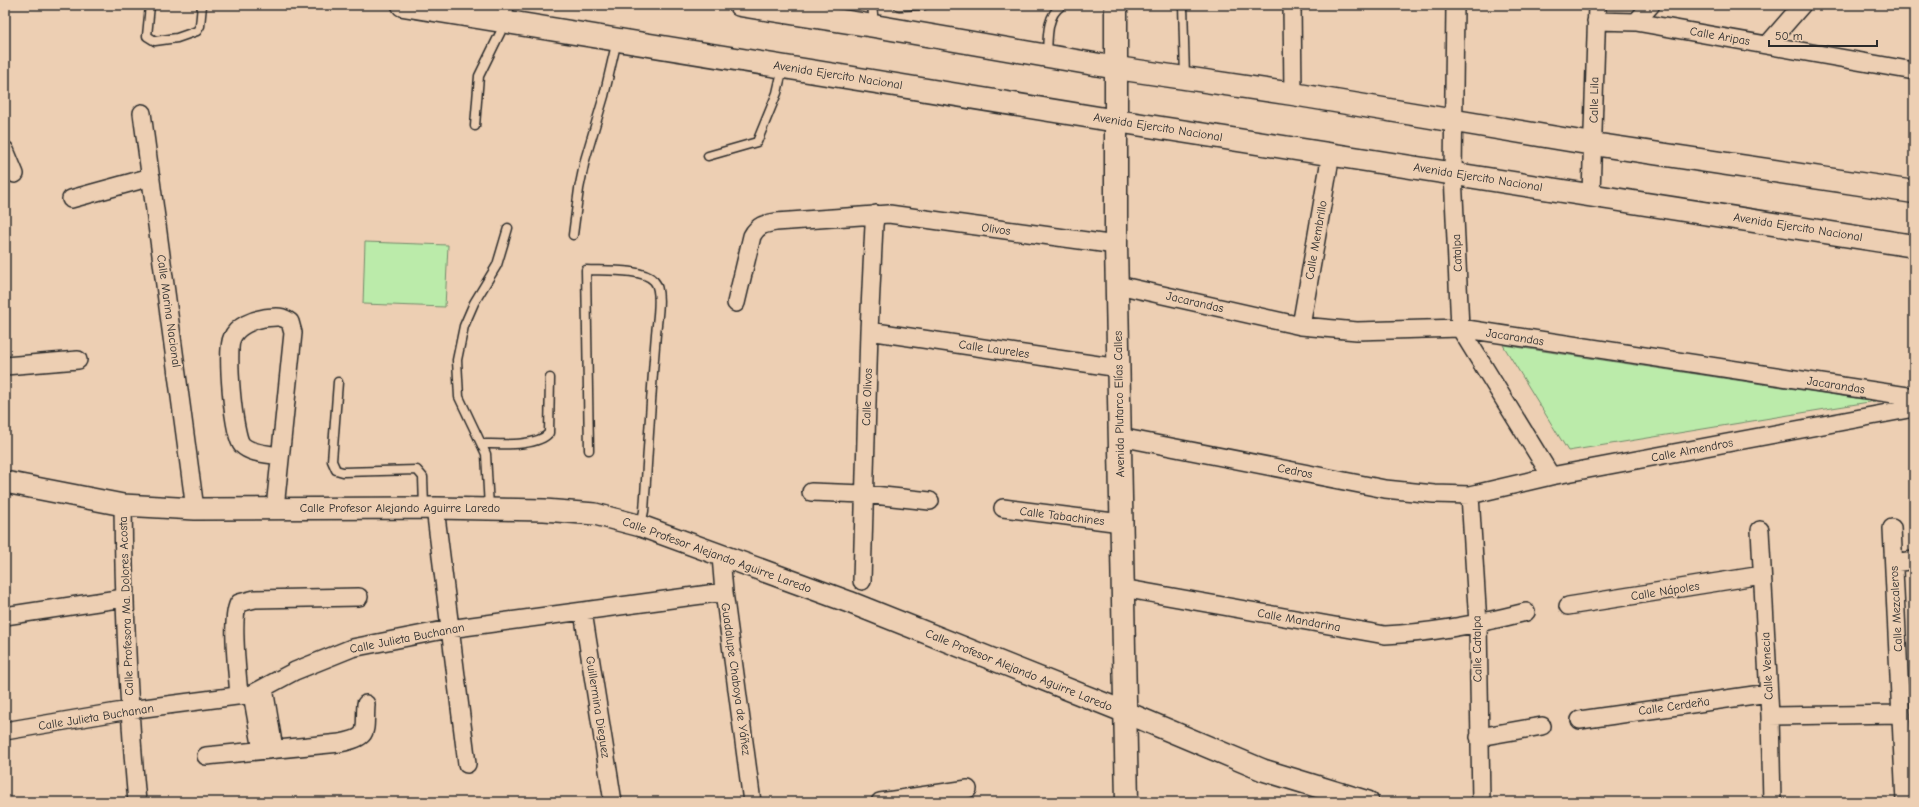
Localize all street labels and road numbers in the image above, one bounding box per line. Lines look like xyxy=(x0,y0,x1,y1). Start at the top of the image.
street label: Calle Aripas xyxy=(1689,24,1751,48)
street label: Avenida Ejercito Nacional xyxy=(772,58,904,92)
street label: Calle Lila xyxy=(1587,77,1601,123)
street label: Avenida Ejercito Nacional xyxy=(1092,110,1224,144)
street label: Avenida Ejercito Nacional xyxy=(1412,160,1544,194)
street label: Calle Membrillo xyxy=(1302,199,1330,281)
street label: Avenida Ejercito Nacional xyxy=(1732,210,1864,244)
street label: Olivos xyxy=(981,220,1011,238)
street label: Catalpa xyxy=(1449,234,1465,272)
street label: Calle Marina Nacional xyxy=(154,254,184,368)
street label: Jacarandas xyxy=(1165,289,1225,315)
street label: Jacarandas xyxy=(1485,326,1545,348)
street label: Avenida Plutarco Elías Calles xyxy=(1111,331,1127,477)
street label: Calle Laureles xyxy=(958,337,1030,361)
street label: Calle Olivos xyxy=(859,368,875,426)
street label: Jacarandas xyxy=(1806,374,1866,396)
street label: Calle Almendros xyxy=(1650,435,1734,465)
street label: Cedros xyxy=(1276,461,1314,481)
street label: Calle Profesor Alejando Aguirre Laredo xyxy=(300,501,500,515)
street label: Calle Tabachines xyxy=(1019,504,1105,528)
street label: Calle Profesor Alejando Aguirre Laredo xyxy=(620,514,814,596)
street label: Calle Profesora Ma. Dolores Acosta xyxy=(116,516,136,696)
street label: Calle Mezcaleros xyxy=(1887,566,1905,652)
street label: Calle Nápoles xyxy=(1630,579,1700,603)
street label: Guadalupe Chaboya de Yáñez xyxy=(718,602,754,757)
street label: Calle Mandarina xyxy=(1256,606,1342,634)
street label: Calle Catalpa xyxy=(1469,615,1485,683)
street label: Calle Julieta Buchanan xyxy=(348,620,466,656)
street label: Calle Profesor Alejando Aguirre Laredo xyxy=(923,626,1115,714)
street label: Calle Venecia xyxy=(1758,632,1776,700)
street label: Guillermina Dieguez xyxy=(583,655,613,760)
street label: Calle Cerdeña xyxy=(1637,694,1711,718)
street label: Calle Julieta Buchanan xyxy=(37,701,155,733)

